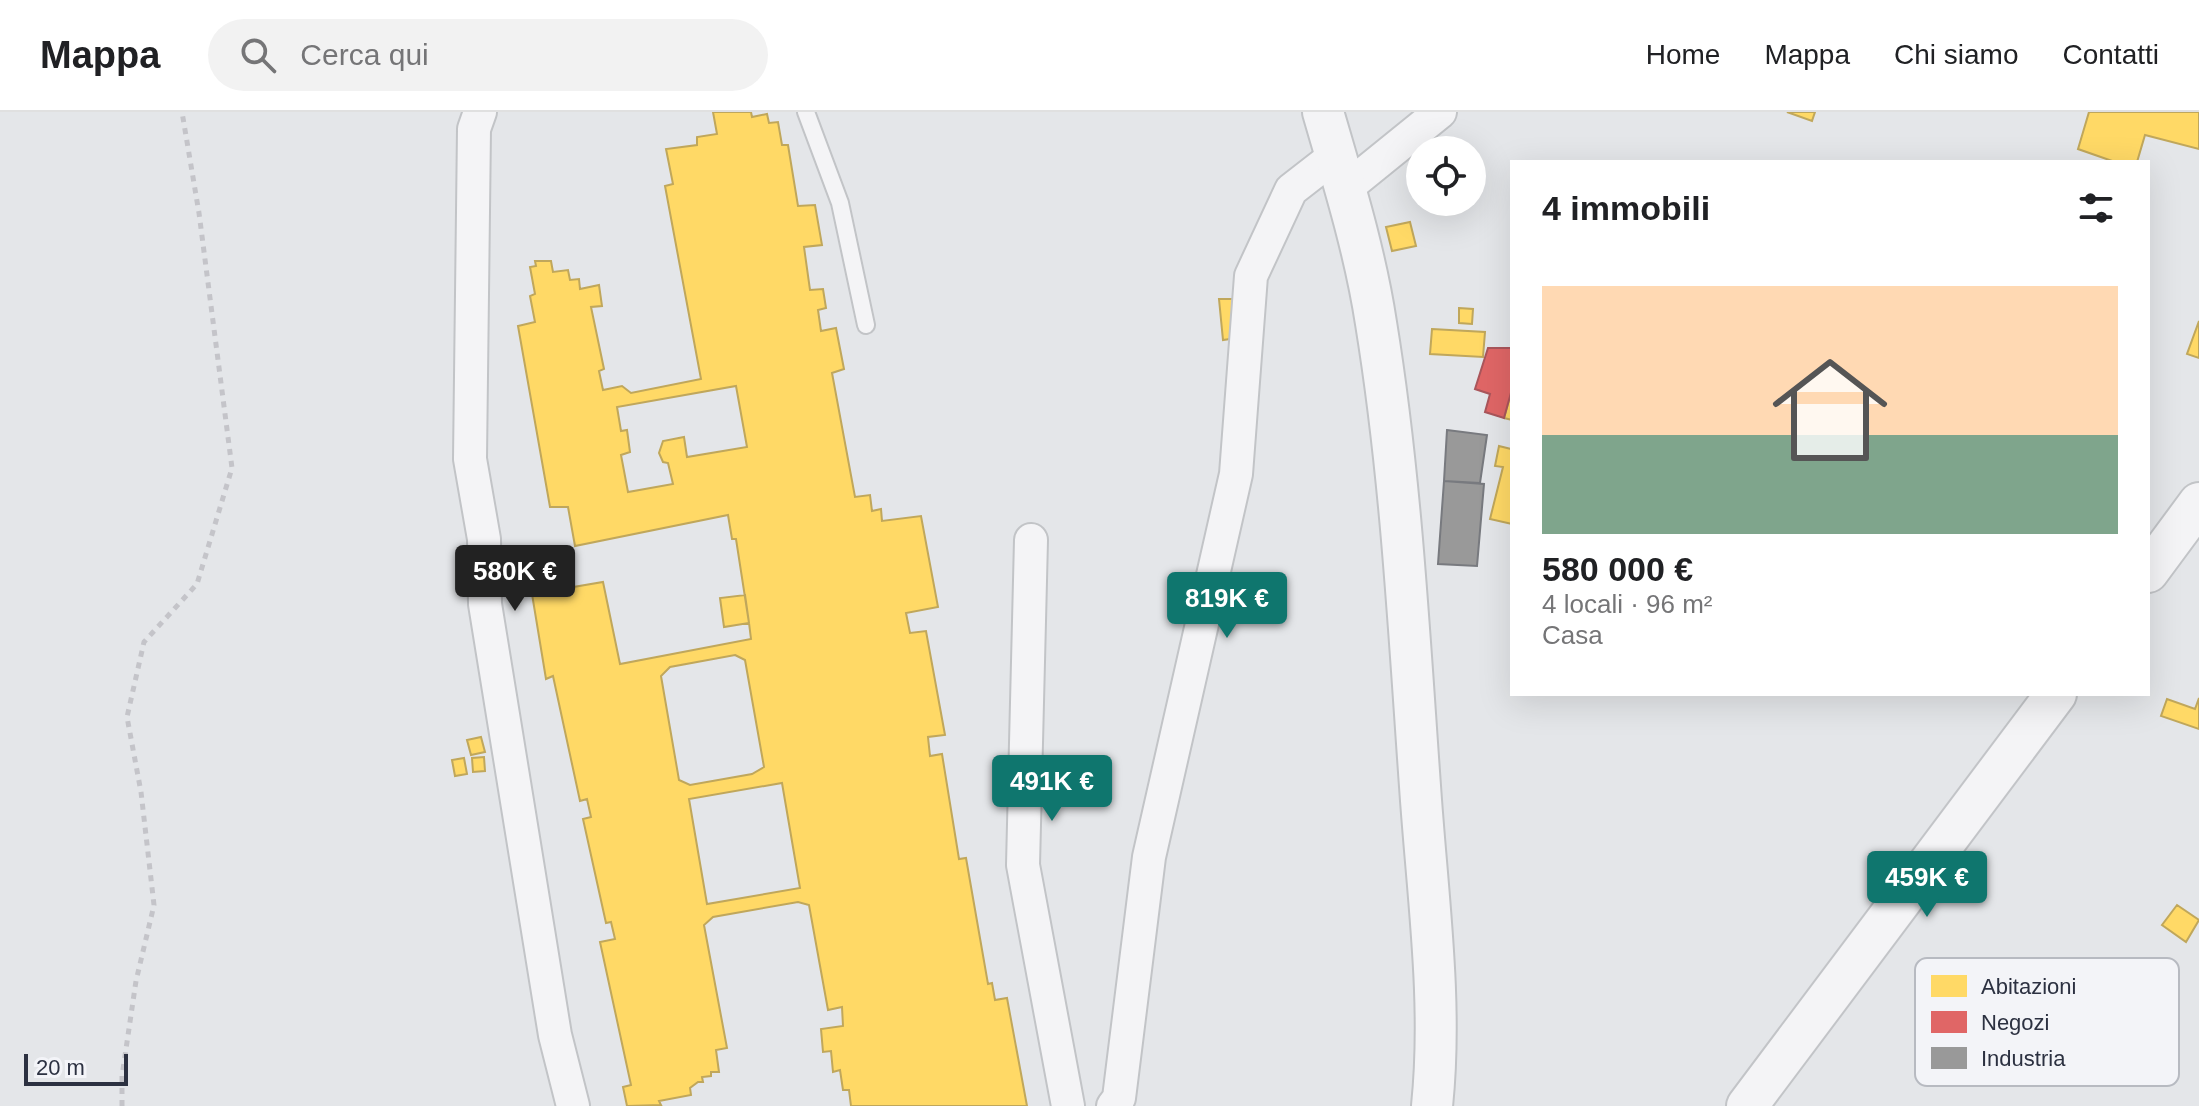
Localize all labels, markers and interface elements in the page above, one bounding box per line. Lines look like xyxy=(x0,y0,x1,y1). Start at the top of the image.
search box xyxy=(208,19,768,91)
icon: search xyxy=(236,33,280,77)
text: Mappa xyxy=(40,34,160,76)
text: Cerca qui xyxy=(300,38,429,71)
text: Home xyxy=(1646,39,1720,70)
text: Mappa xyxy=(1764,39,1850,70)
text: Chi siamo xyxy=(1894,39,2019,70)
text: Contatti xyxy=(2063,39,2159,70)
map controls xyxy=(1406,136,1486,216)
button: locate xyxy=(1406,136,1486,216)
icon: filters xyxy=(2074,186,2118,230)
text: 4 immobili xyxy=(1542,189,1710,227)
icon: home xyxy=(1758,338,1902,482)
pin: 580K € xyxy=(450,545,580,613)
text: 580 000 € xyxy=(1542,550,1693,588)
text: 580K € xyxy=(473,556,557,586)
pin: 819K € xyxy=(1162,572,1292,640)
text: 819K € xyxy=(1185,583,1269,613)
text: 4 locali · 96 m² xyxy=(1542,589,1713,619)
text: Casa xyxy=(1542,620,1603,650)
pin: 491K € xyxy=(987,755,1117,823)
text: 491K € xyxy=(1010,766,1094,796)
pin: 459K € xyxy=(1862,851,1992,919)
text: 459K € xyxy=(1885,862,1969,892)
legend xyxy=(1915,958,2179,1086)
text: Abitazioni xyxy=(1981,974,2076,999)
text: Negozi xyxy=(1981,1010,2049,1035)
text: Industria xyxy=(1981,1046,2066,1071)
scale bar xyxy=(24,1050,128,1086)
text: 20 m xyxy=(36,1055,85,1080)

